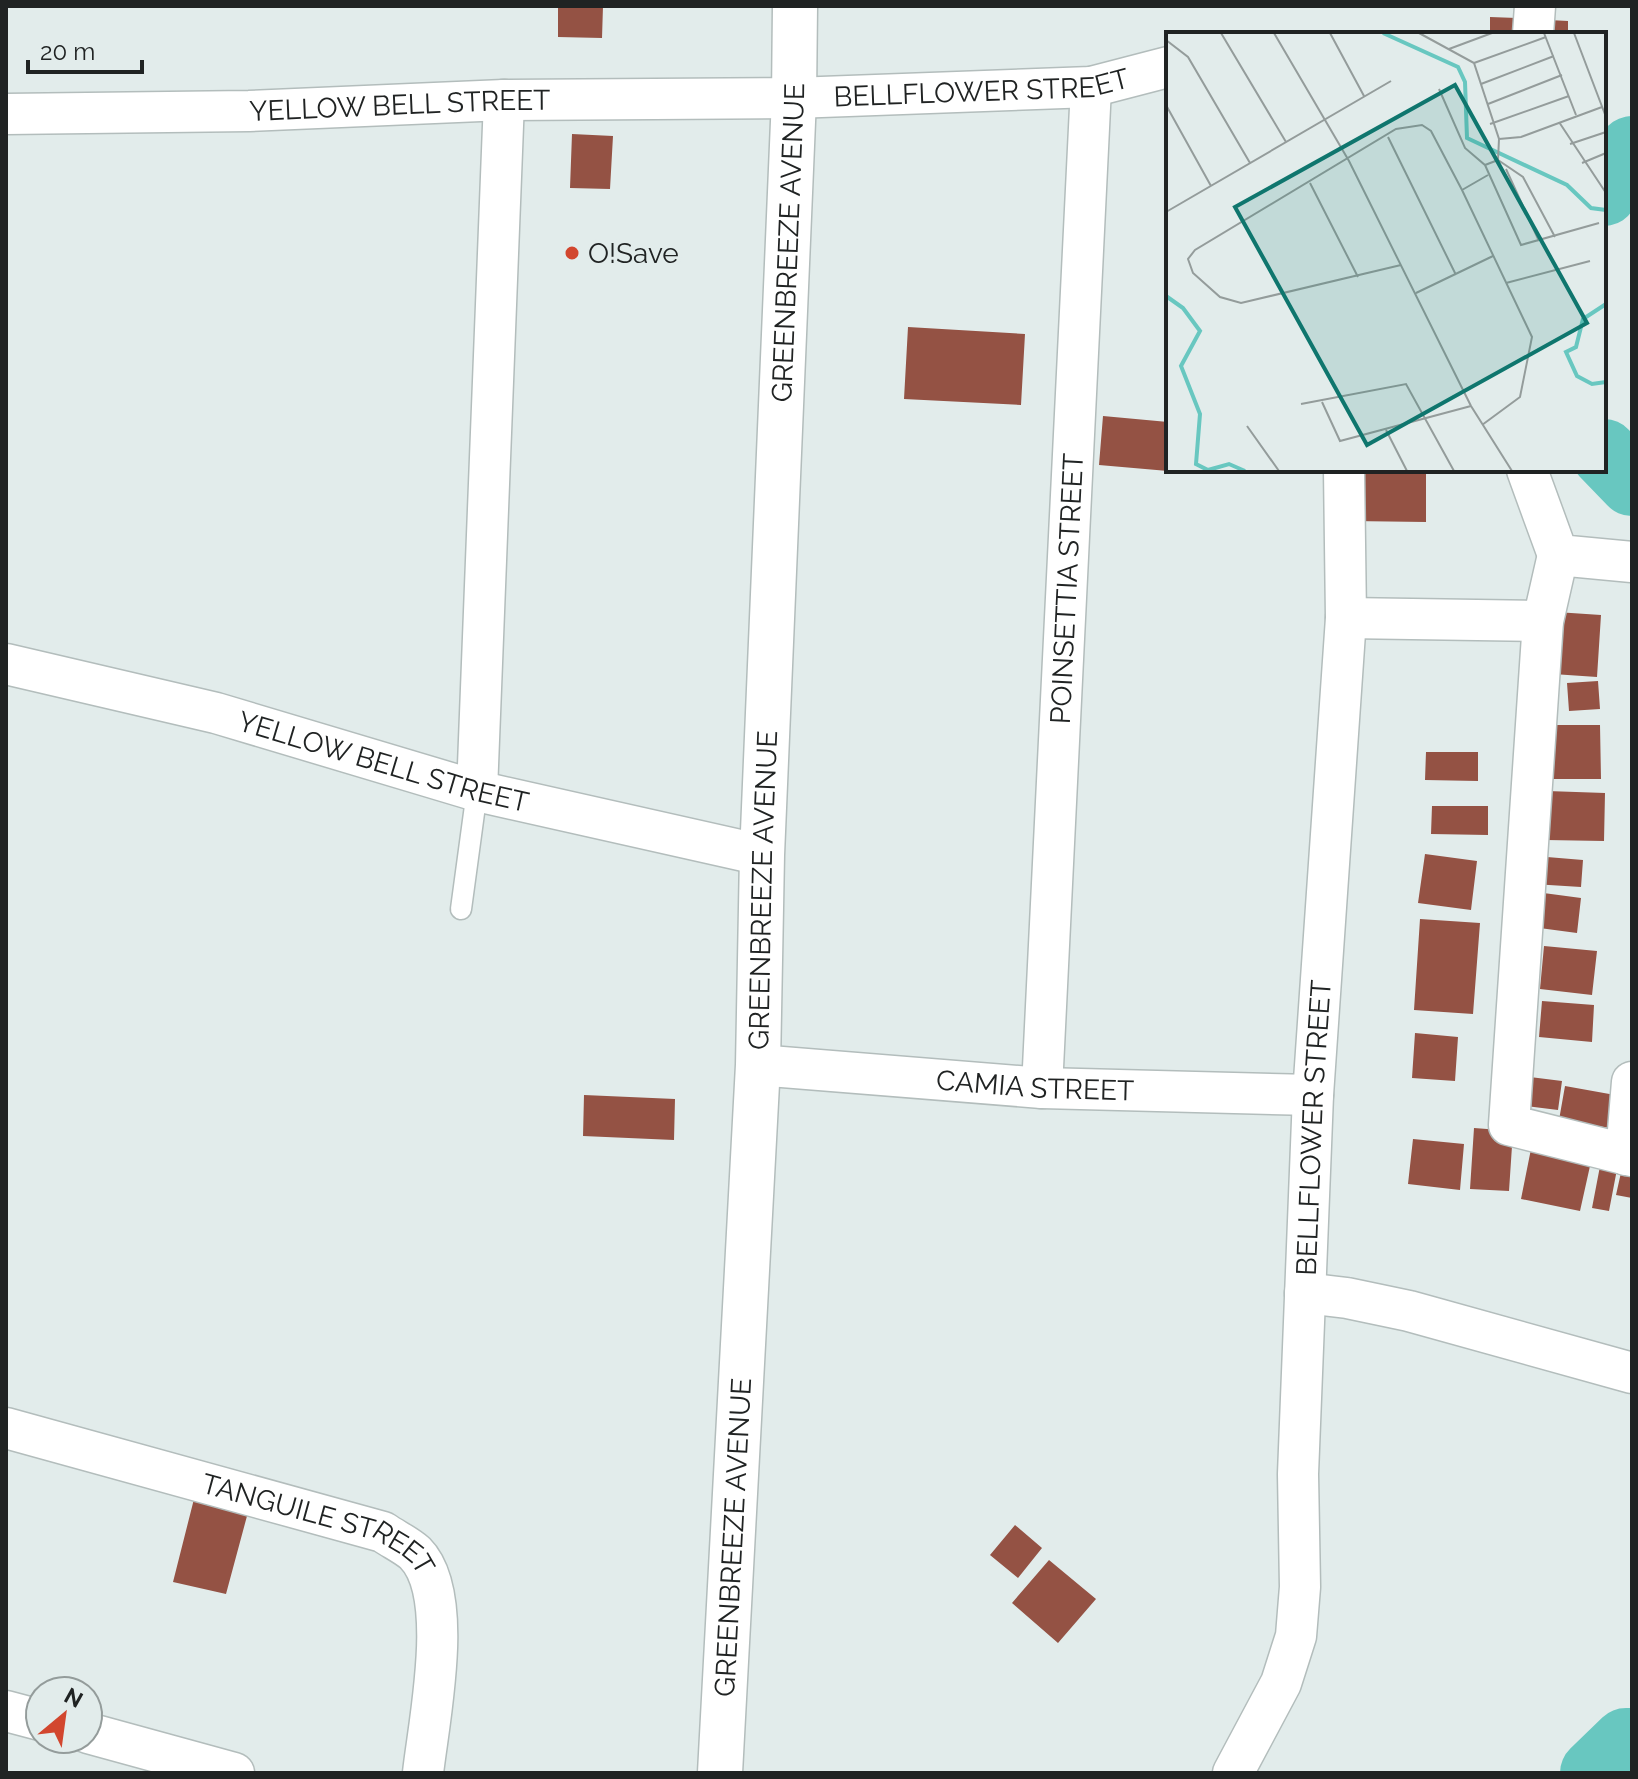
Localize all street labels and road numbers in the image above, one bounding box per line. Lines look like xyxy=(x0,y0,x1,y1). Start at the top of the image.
street label: BELLFLOWER STREET xyxy=(833,61,1132,113)
street label: YELLOW BELL STREET xyxy=(249,83,550,127)
street label: GREENBREEZE AVENUE xyxy=(765,83,811,403)
street label: POINSETTIA STREET xyxy=(1043,452,1090,725)
street label: YELLOW BELL STREET xyxy=(234,704,532,819)
street label: GREENBREEZE AVENUE xyxy=(742,730,784,1050)
street label: BELLFLOWER STREET xyxy=(1289,979,1337,1276)
street label: CAMIA STREET xyxy=(935,1063,1135,1107)
street label: GREENBREEZE AVENUE xyxy=(708,1377,758,1698)
street label: TANGUILE STREET xyxy=(198,1466,442,1580)

